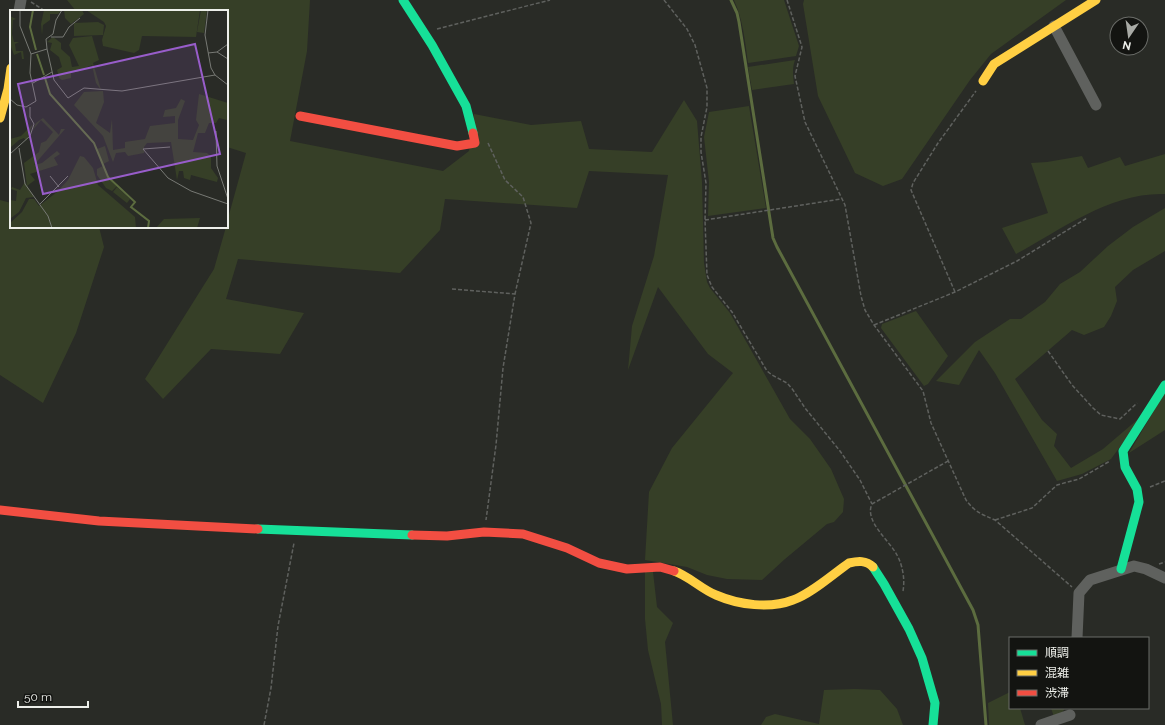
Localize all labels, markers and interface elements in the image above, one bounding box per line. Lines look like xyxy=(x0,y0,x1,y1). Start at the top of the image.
inset map xyxy=(10,10,228,228)
north arrow xyxy=(1109,16,1149,56)
text: N xyxy=(1121,38,1132,53)
legend xyxy=(1009,637,1149,709)
text: 順調 xyxy=(1045,646,1069,660)
text: 混雑 xyxy=(1045,666,1069,680)
scale bar xyxy=(18,683,88,709)
text: 渋滞 xyxy=(1045,686,1069,700)
text: 50 m xyxy=(24,690,52,704)

